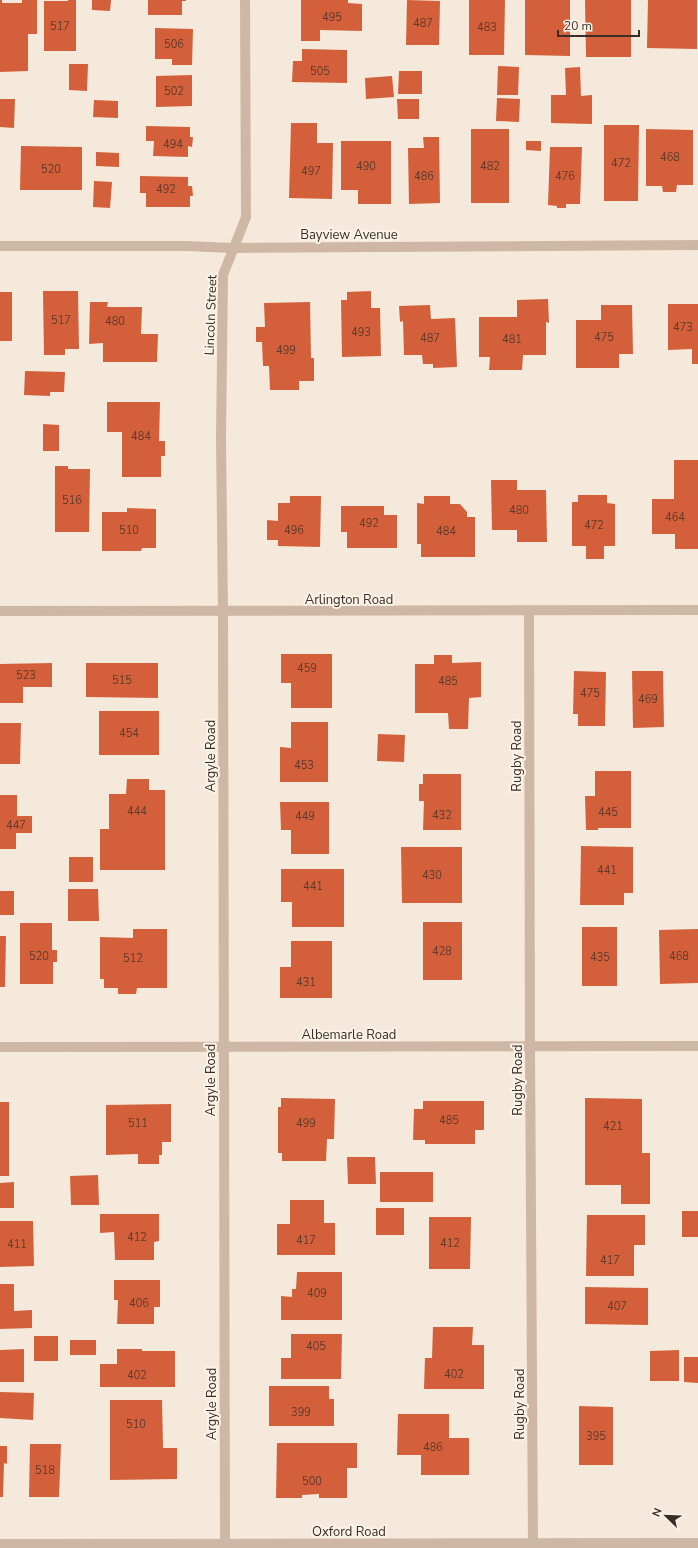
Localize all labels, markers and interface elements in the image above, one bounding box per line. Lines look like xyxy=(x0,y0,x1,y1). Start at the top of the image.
house number: 495 xyxy=(322,10,342,25)
scale bar xyxy=(558,12,639,38)
house number: 487 xyxy=(413,16,433,31)
text: 20 m xyxy=(564,18,592,34)
house number: 517 xyxy=(50,19,70,34)
house number: 483 xyxy=(477,20,497,35)
house number: 506 xyxy=(164,37,184,52)
house number: 505 xyxy=(310,64,330,79)
house number: 502 xyxy=(164,84,184,99)
house number: 494 xyxy=(163,137,183,152)
house number: 468 xyxy=(660,150,680,165)
house number: 472 xyxy=(611,156,631,171)
house number: 490 xyxy=(356,159,376,174)
house number: 482 xyxy=(480,159,500,174)
house number: 520 xyxy=(41,162,61,177)
house number: 497 xyxy=(301,164,321,179)
house number: 486 xyxy=(414,169,434,184)
house number: 476 xyxy=(555,169,575,184)
house number: 492 xyxy=(156,182,176,197)
street label: Bayview Avenue xyxy=(300,226,398,244)
street label: Lincoln Street xyxy=(201,274,221,356)
house number: 517 xyxy=(51,313,71,328)
house number: 480 xyxy=(105,314,125,329)
house number: 473 xyxy=(673,320,693,335)
house number: 493 xyxy=(351,325,371,340)
house number: 475 xyxy=(594,330,614,345)
house number: 487 xyxy=(420,331,440,346)
house number: 481 xyxy=(502,332,522,347)
house number: 499 xyxy=(276,343,296,358)
house number: 484 xyxy=(131,429,151,444)
house number: 516 xyxy=(62,493,82,508)
house number: 480 xyxy=(509,503,529,518)
house number: 464 xyxy=(665,510,685,525)
house number: 492 xyxy=(359,516,379,531)
house number: 472 xyxy=(584,518,604,533)
house number: 510 xyxy=(119,523,139,538)
house number: 496 xyxy=(284,523,304,538)
house number: 484 xyxy=(436,524,456,539)
street label: Arlington Road xyxy=(305,591,393,609)
house number: 459 xyxy=(297,661,317,676)
house number: 523 xyxy=(16,668,36,683)
house number: 515 xyxy=(112,673,132,688)
house number: 485 xyxy=(438,674,458,689)
house number: 475 xyxy=(580,686,600,701)
house number: 469 xyxy=(638,692,658,707)
street label: Argyle Road xyxy=(202,720,220,792)
street label: Rugby Road xyxy=(508,720,526,792)
house number: 454 xyxy=(119,726,139,741)
house number: 453 xyxy=(294,758,314,773)
house number: 444 xyxy=(127,804,147,819)
house number: 445 xyxy=(598,805,618,820)
house number: 432 xyxy=(432,808,452,823)
house number: 449 xyxy=(295,809,315,824)
house number: 447 xyxy=(6,818,26,833)
house number: 441 xyxy=(597,863,617,878)
house number: 430 xyxy=(422,868,442,883)
house number: 441 xyxy=(303,879,323,894)
house number: 428 xyxy=(432,944,452,959)
house number: 520 xyxy=(29,949,49,964)
house number: 468 xyxy=(669,949,689,964)
house number: 435 xyxy=(590,950,610,965)
house number: 512 xyxy=(123,951,143,966)
house number: 431 xyxy=(296,975,316,990)
street label: Albemarle Road xyxy=(302,1026,396,1044)
street label: Argyle Road xyxy=(202,1044,220,1116)
street label: Rugby Road xyxy=(509,1044,527,1116)
house number: 485 xyxy=(439,1113,459,1128)
house number: 511 xyxy=(128,1116,148,1131)
house number: 499 xyxy=(296,1116,316,1131)
house number: 421 xyxy=(603,1119,623,1134)
house number: 412 xyxy=(127,1230,147,1245)
house number: 417 xyxy=(296,1233,316,1248)
house number: 412 xyxy=(440,1236,460,1251)
house number: 411 xyxy=(7,1237,27,1252)
house number: 417 xyxy=(600,1253,620,1268)
house number: 409 xyxy=(307,1286,327,1301)
house number: 406 xyxy=(129,1296,149,1311)
house number: 407 xyxy=(607,1299,627,1314)
house number: 405 xyxy=(306,1339,326,1354)
house number: 402 xyxy=(444,1367,464,1382)
house number: 402 xyxy=(127,1368,147,1383)
street label: Argyle Road xyxy=(203,1368,221,1440)
street label: Rugby Road xyxy=(511,1368,529,1440)
house number: 399 xyxy=(291,1405,311,1420)
house number: 510 xyxy=(126,1417,146,1432)
house number: 395 xyxy=(586,1429,606,1444)
house number: 486 xyxy=(423,1440,443,1455)
house number: 518 xyxy=(35,1463,55,1478)
house number: 500 xyxy=(302,1474,322,1489)
north arrow xyxy=(646,1496,686,1536)
text: N xyxy=(649,1506,666,1519)
street label: Oxford Road xyxy=(312,1523,386,1541)

